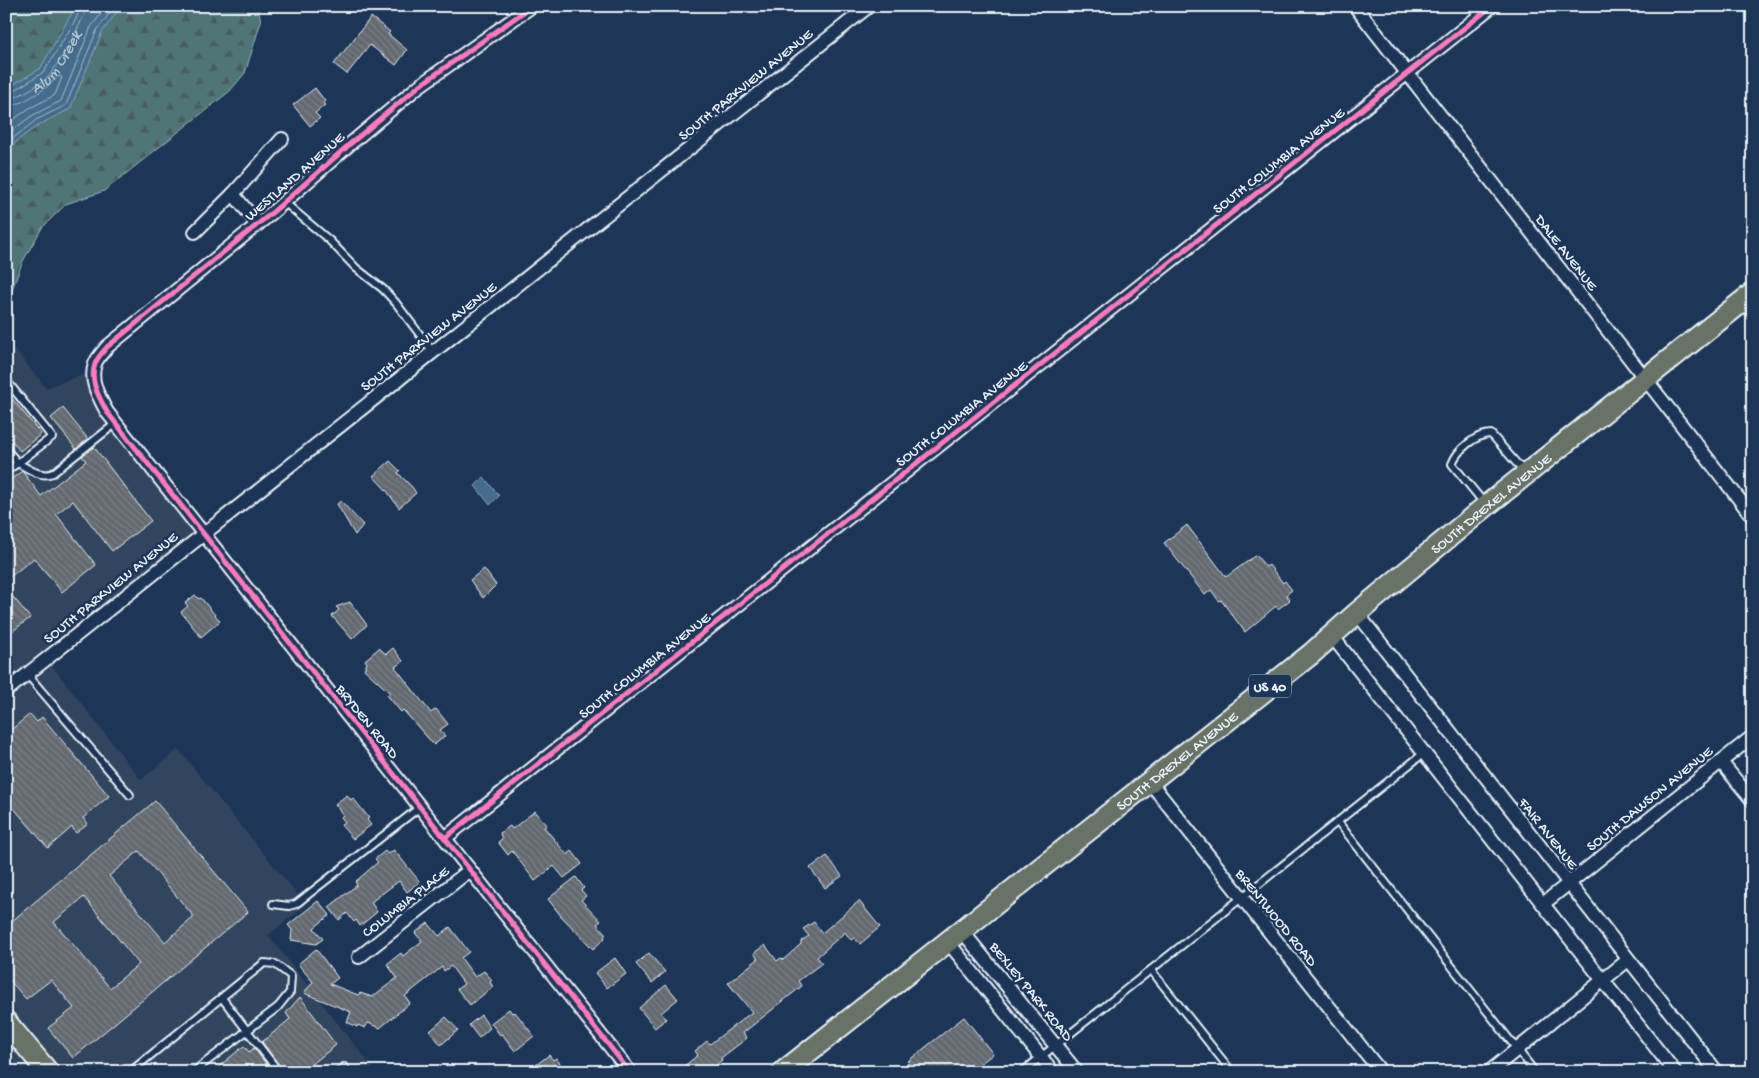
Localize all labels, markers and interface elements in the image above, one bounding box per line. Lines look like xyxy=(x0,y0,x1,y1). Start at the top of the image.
street label: SOUTH PARKVIEW AVENUE xyxy=(675,25,818,145)
water label: Alum Creek xyxy=(29,27,88,99)
street label: SOUTH COLUMBIA AVENUE xyxy=(1210,104,1349,219)
street label: WESTLAND AVENUE xyxy=(242,129,349,226)
street label: DALE AVENUE xyxy=(1530,211,1601,295)
street label: SOUTH PARKVIEW AVENUE xyxy=(358,278,501,396)
street label: SOUTH COLUMBIA AVENUE xyxy=(893,357,1032,472)
street label: SOUTH DREXEL AVENUE xyxy=(1428,450,1556,559)
street label: SOUTH PARKVIEW AVENUE xyxy=(40,528,183,648)
street label: SOUTH COLUMBIA AVENUE xyxy=(576,609,715,724)
road number: US 40 xyxy=(1249,674,1291,698)
street label: BRYDEN ROAD xyxy=(330,681,402,763)
street label: SOUTH DREXEL AVENUE xyxy=(1113,708,1243,816)
street label: SOUTH DAWSON AVENUE xyxy=(1583,743,1718,856)
street label: FAIR AVENUE xyxy=(1513,794,1581,874)
street label: COLUMBIA PLACE xyxy=(359,863,454,942)
street label: BRENTWOOD ROAD xyxy=(1230,865,1320,971)
street label: BEXLEY PARK ROAD xyxy=(984,938,1076,1046)

